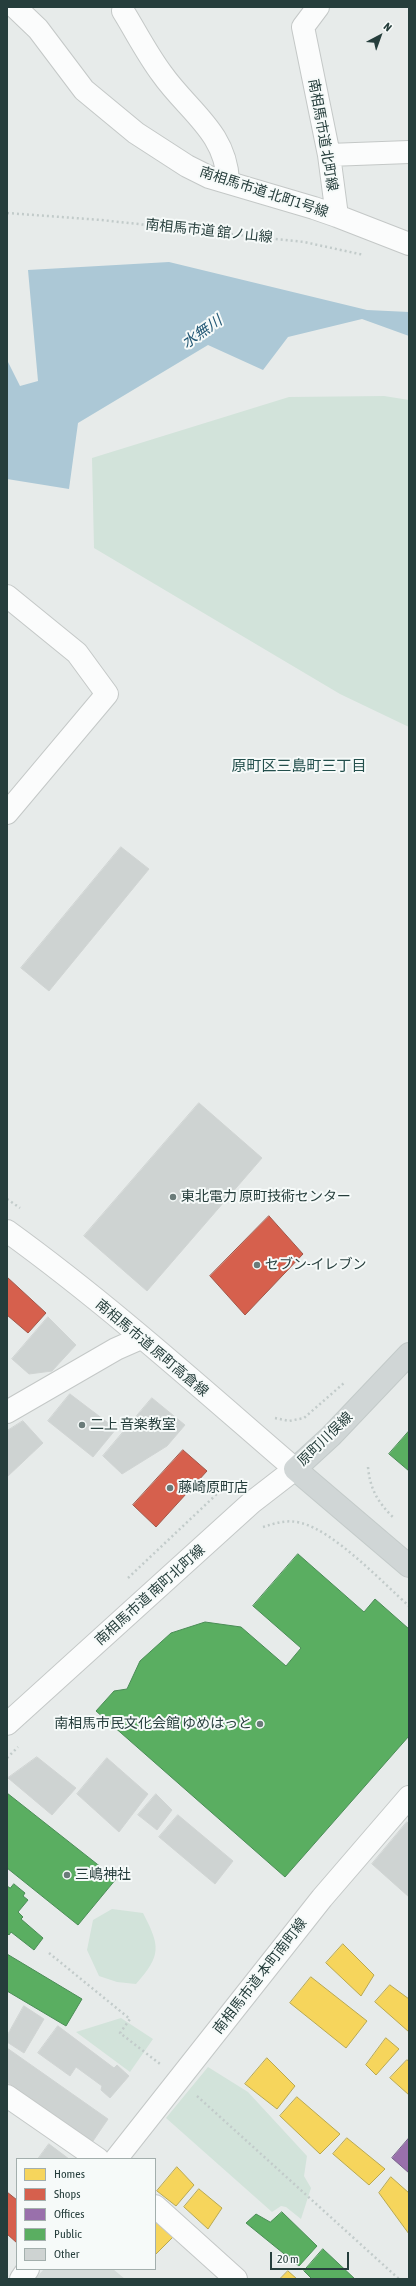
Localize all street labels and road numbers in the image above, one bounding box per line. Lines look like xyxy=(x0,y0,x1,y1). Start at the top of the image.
street label: 南相馬市道 北町線 xyxy=(305,77,341,193)
street label: 南相馬市道 北町1号線 xyxy=(197,163,331,221)
street label: 南相馬市道 舘ノ山線 xyxy=(145,216,273,246)
street label: 南相馬市道 原町高倉線 xyxy=(92,1296,212,1400)
street label: 原町川俣線 xyxy=(294,1409,356,1469)
street label: 南相馬市道 南町北町線 xyxy=(92,1541,208,1649)
street label: 南相馬市道 本町南町線 xyxy=(210,1915,310,2037)

